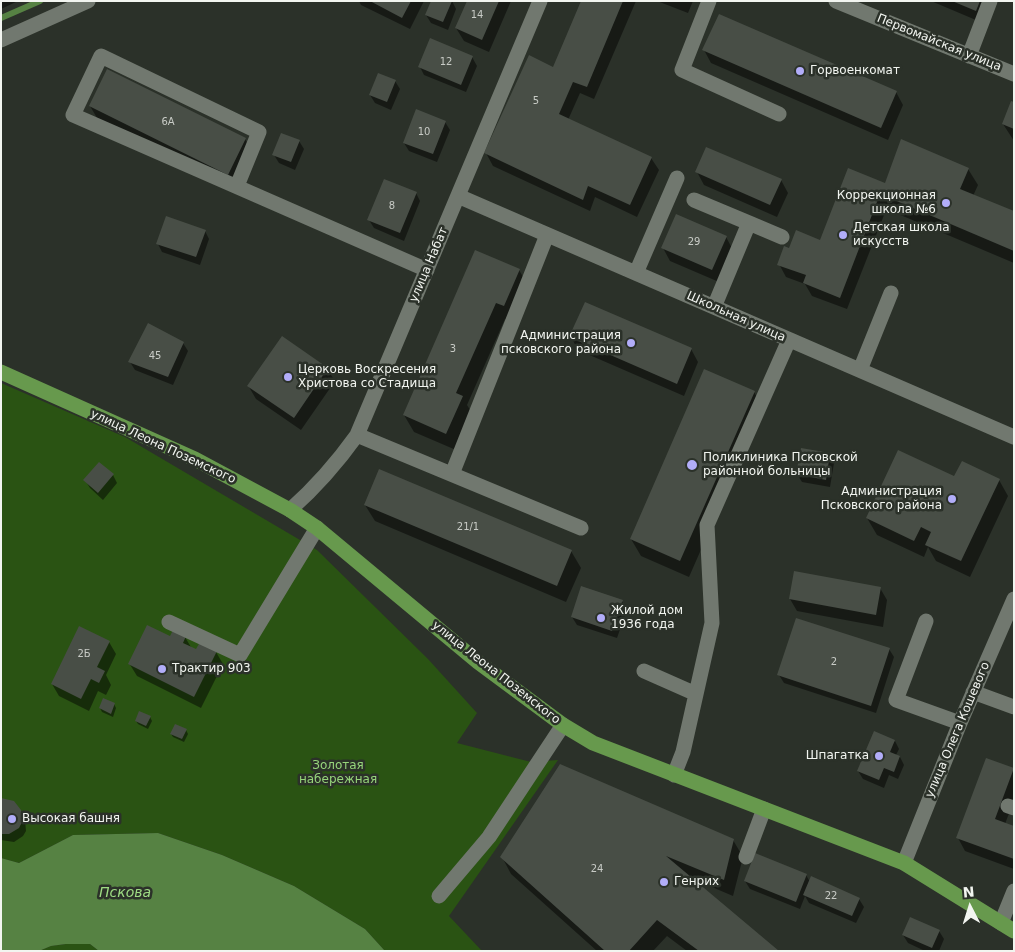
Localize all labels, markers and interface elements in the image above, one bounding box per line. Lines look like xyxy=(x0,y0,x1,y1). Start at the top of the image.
house number: 14 xyxy=(471,9,483,21)
street label: Первомайская улица xyxy=(875,11,1003,75)
house number: 12 xyxy=(440,56,452,68)
place label: Горвоенкомат xyxy=(810,64,900,78)
marker: Горвоенкомат xyxy=(794,65,806,77)
house number: 5 xyxy=(533,95,539,107)
house number: 6А xyxy=(161,116,175,128)
house number: 10 xyxy=(418,126,430,138)
place label: Коррекционная школа №6 xyxy=(837,189,936,217)
marker: Коррекционная школа №6 xyxy=(940,197,952,209)
house number: 8 xyxy=(389,200,395,212)
place label: Детская школа искусств xyxy=(853,221,950,249)
street label: улица Набат xyxy=(407,225,451,305)
marker: Детская школа искусств xyxy=(837,229,849,241)
house number: 29 xyxy=(688,236,700,248)
street label: Школьная улица xyxy=(684,289,788,345)
place label: Администрация псковского района xyxy=(501,329,621,357)
marker: Администрация псковского района xyxy=(625,337,637,349)
house number: 3 xyxy=(450,343,456,355)
house number: 45 xyxy=(149,350,161,362)
place label: Церковь Воскресения Христова со Стадища xyxy=(298,363,436,391)
marker: Церковь Воскресения Христова со Стадища xyxy=(282,371,294,383)
street label: улица Леона Поземского xyxy=(88,407,238,487)
place label: Поликлиника Псковской районной больницы xyxy=(703,451,858,479)
marker: Поликлиника Псковской районной больницы xyxy=(685,458,699,472)
place label: Администрация Псковского района xyxy=(821,485,942,513)
marker: Администрация Псковского района xyxy=(946,493,958,505)
house number: 21/1 xyxy=(457,521,479,533)
place label: Жилой дом 1936 года xyxy=(611,604,683,632)
marker: Жилой дом 1936 года xyxy=(595,612,607,624)
street label: улица Леона Поземского xyxy=(429,618,563,728)
house number: 2Б xyxy=(77,648,91,660)
house number: 2 xyxy=(831,656,837,668)
street label: улица Олега Кошевого xyxy=(923,660,993,800)
place label: Трактир 903 xyxy=(172,662,251,676)
marker: Трактир 903 xyxy=(156,663,168,675)
place label: Шпагатка xyxy=(806,749,869,763)
marker: Шпагатка xyxy=(873,750,885,762)
park label: Золотая набережная xyxy=(299,759,377,787)
place label: Высокая башня xyxy=(22,812,120,826)
marker: Высокая башня xyxy=(6,813,18,825)
house number: 24 xyxy=(591,863,603,875)
place label: Генрих xyxy=(674,875,719,889)
marker: Генрих xyxy=(658,876,670,888)
north arrow xyxy=(945,882,995,932)
text: N xyxy=(962,884,975,901)
water label: Пскова xyxy=(99,885,151,901)
house number: 22 xyxy=(825,890,837,902)

